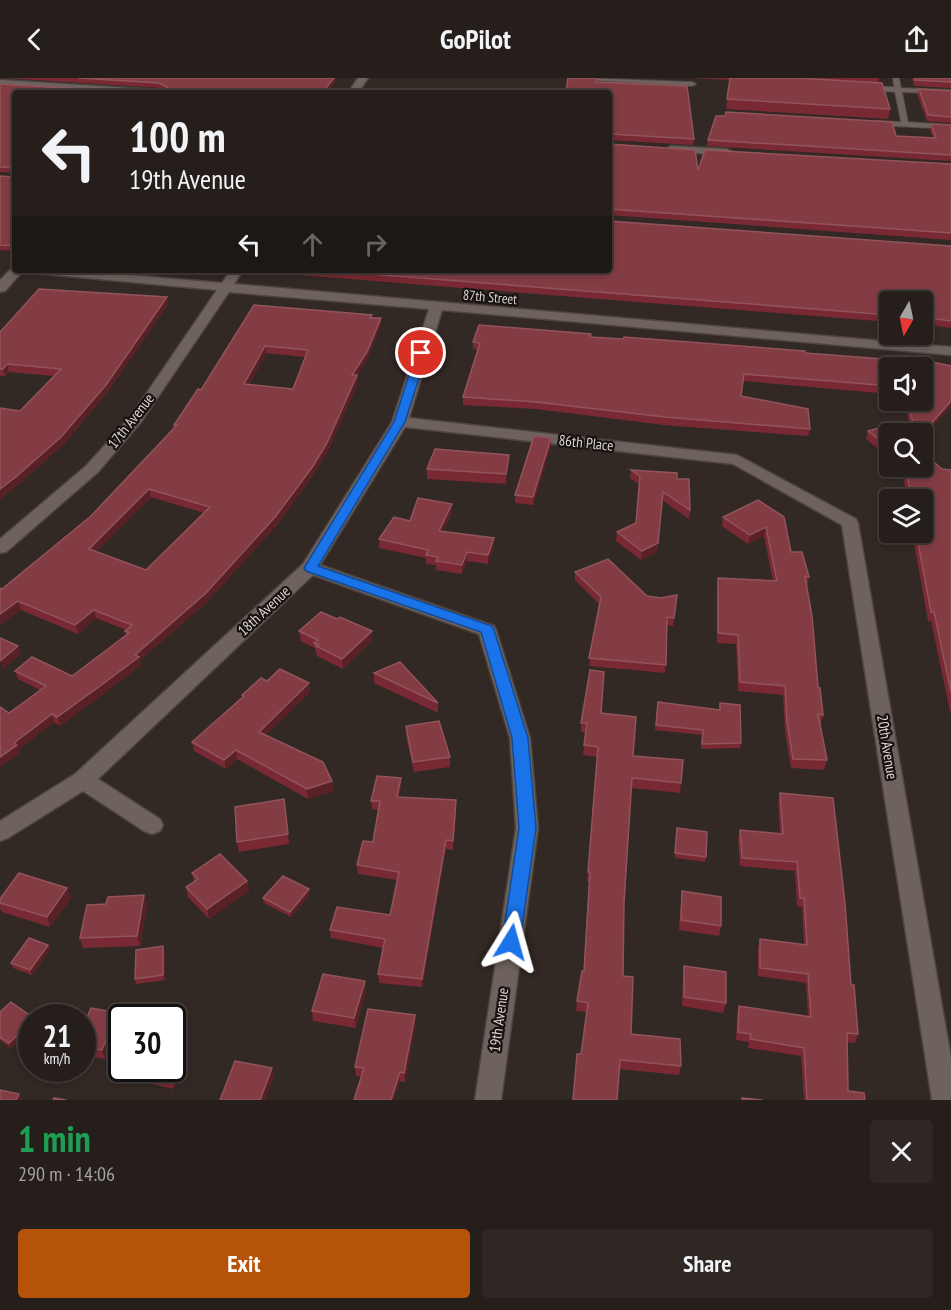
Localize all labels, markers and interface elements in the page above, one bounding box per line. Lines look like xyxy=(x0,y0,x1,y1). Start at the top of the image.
text: GoPilot xyxy=(440,22,511,56)
icon: back xyxy=(18,23,51,56)
icon: share xyxy=(900,23,933,56)
text: 100 m xyxy=(129,109,226,164)
icon: left xyxy=(30,114,108,192)
text: 19th Avenue xyxy=(129,162,246,196)
icon: left xyxy=(233,228,266,261)
icon: ahead xyxy=(296,228,329,261)
icon: right xyxy=(359,228,392,261)
street label: 87th Street xyxy=(462,286,518,308)
north arrow xyxy=(879,291,933,345)
map controls xyxy=(879,291,933,543)
pin xyxy=(395,327,446,378)
icon: arrive xyxy=(404,336,437,369)
button: sound xyxy=(879,357,933,411)
street label: 17th Avenue xyxy=(103,389,158,452)
button: search xyxy=(879,423,933,477)
street label: 86th Place xyxy=(558,430,614,455)
button: layers xyxy=(879,489,933,543)
street label: 18th Avenue xyxy=(233,582,294,640)
street label: 20th Avenue xyxy=(873,713,902,780)
position arrow xyxy=(479,910,543,974)
street label: 19th Avenue xyxy=(485,986,512,1053)
speed limit sign: 30 xyxy=(108,1004,186,1082)
text: 21 xyxy=(43,1016,71,1055)
text: km/h xyxy=(44,1049,70,1068)
text: 1 min xyxy=(18,1115,91,1162)
button: close xyxy=(870,1120,933,1183)
text: 290 m · 14:06 xyxy=(18,1161,115,1187)
button: Exit xyxy=(18,1229,470,1298)
button: Share xyxy=(482,1229,933,1298)

